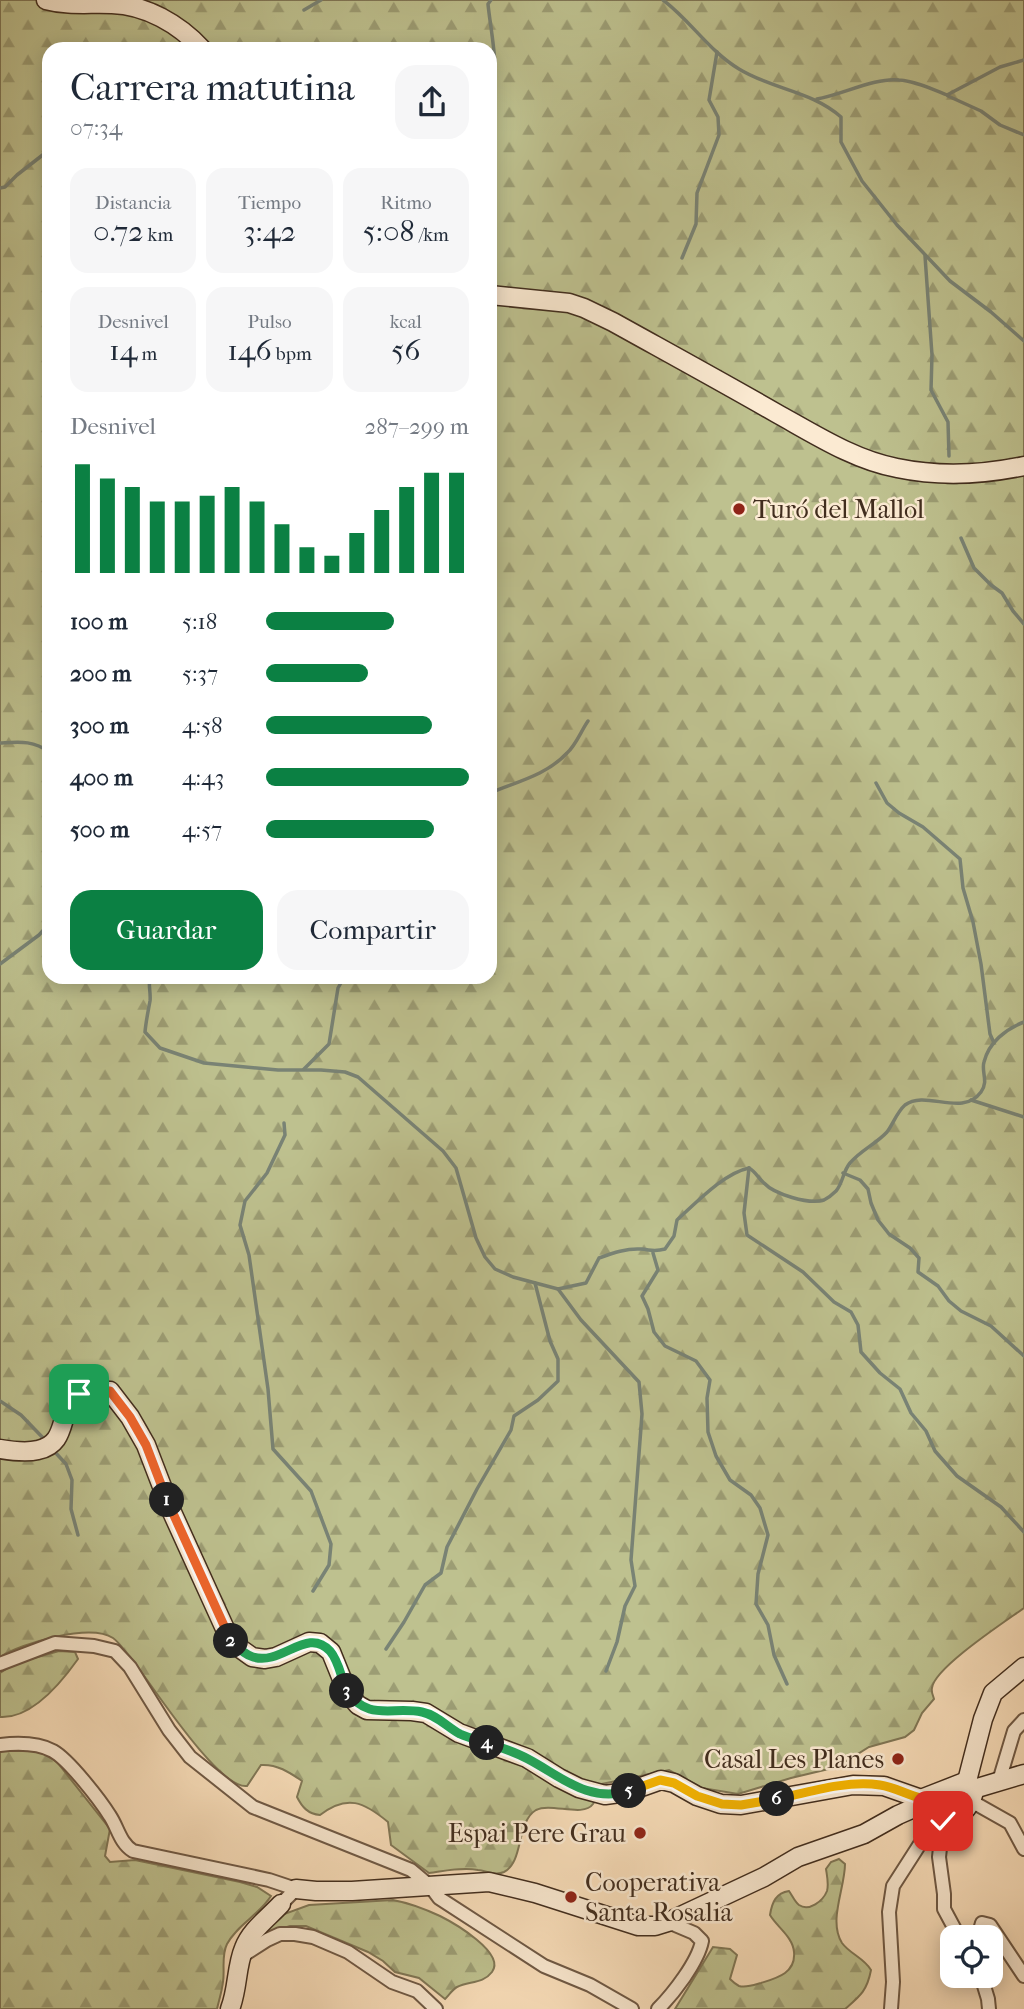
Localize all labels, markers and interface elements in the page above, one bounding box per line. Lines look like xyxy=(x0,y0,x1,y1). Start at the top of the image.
text: Carrera matutina xyxy=(70,65,354,110)
button: share xyxy=(395,65,469,139)
text: 07:34 xyxy=(70,114,122,141)
text: Distancia xyxy=(95,192,171,214)
text: Tiempo xyxy=(238,192,301,214)
text: Ritmo xyxy=(380,192,432,214)
text: 0.72 xyxy=(93,214,144,249)
text: 3:42 xyxy=(243,214,296,249)
text: 5:08 xyxy=(363,214,415,249)
text: km xyxy=(144,224,173,246)
text: /km xyxy=(415,224,449,246)
text: Desnivel xyxy=(98,311,169,333)
text: Pulso xyxy=(247,311,292,333)
text: kcal xyxy=(390,311,422,333)
text: 14 xyxy=(109,333,137,368)
text: 146 xyxy=(227,333,272,368)
text: 56 xyxy=(391,333,420,368)
text: m xyxy=(137,343,157,365)
text: bpm xyxy=(272,343,312,365)
text: Desnivel xyxy=(70,413,156,440)
text: 287–299 m xyxy=(364,413,469,440)
place label: Turó del Mallol xyxy=(753,494,924,525)
marker: Turó del Mallol xyxy=(731,501,747,517)
text: 100 m xyxy=(70,608,128,635)
text: 5:18 xyxy=(182,608,217,635)
text: 200 m xyxy=(70,660,131,687)
text: 5:37 xyxy=(182,660,218,687)
text: 300 m xyxy=(70,712,129,739)
text: 4:58 xyxy=(182,712,223,739)
text: 400 m xyxy=(70,764,133,791)
text: 4:43 xyxy=(182,764,224,791)
text: 500 m xyxy=(70,816,129,843)
text: 4:57 xyxy=(182,816,222,843)
button: Guardar xyxy=(70,890,263,970)
button: Compartir xyxy=(277,890,469,970)
pin xyxy=(49,1364,109,1424)
icon: arrive xyxy=(60,1375,98,1413)
pin: 1 xyxy=(150,1482,184,1518)
text: 1 xyxy=(163,1488,170,1510)
pin: 2 xyxy=(214,1624,248,1658)
text: 2 xyxy=(226,1629,235,1651)
pin: 3 xyxy=(330,1674,364,1708)
text: 3 xyxy=(343,1679,350,1701)
pin: 4 xyxy=(470,1726,504,1760)
text: 4 xyxy=(481,1731,492,1753)
place label: Casal Les Planes xyxy=(704,1744,884,1775)
marker: Casal Les Planes xyxy=(890,1751,906,1767)
pin: 5 xyxy=(612,1774,646,1809)
text: 5 xyxy=(624,1779,633,1801)
pin: 6 xyxy=(760,1782,794,1816)
text: 6 xyxy=(771,1787,782,1809)
pin xyxy=(913,1791,973,1851)
icon: check xyxy=(924,1802,962,1840)
place label: Espai Pere Grau xyxy=(448,1818,626,1849)
marker: Espai Pere Grau xyxy=(632,1825,648,1841)
place label: Cooperativa Santa Rosalia xyxy=(585,1867,733,1928)
marker: Cooperativa Santa Rosalia xyxy=(563,1889,579,1905)
map controls xyxy=(940,1925,1003,1988)
button: locate xyxy=(940,1925,1003,1988)

